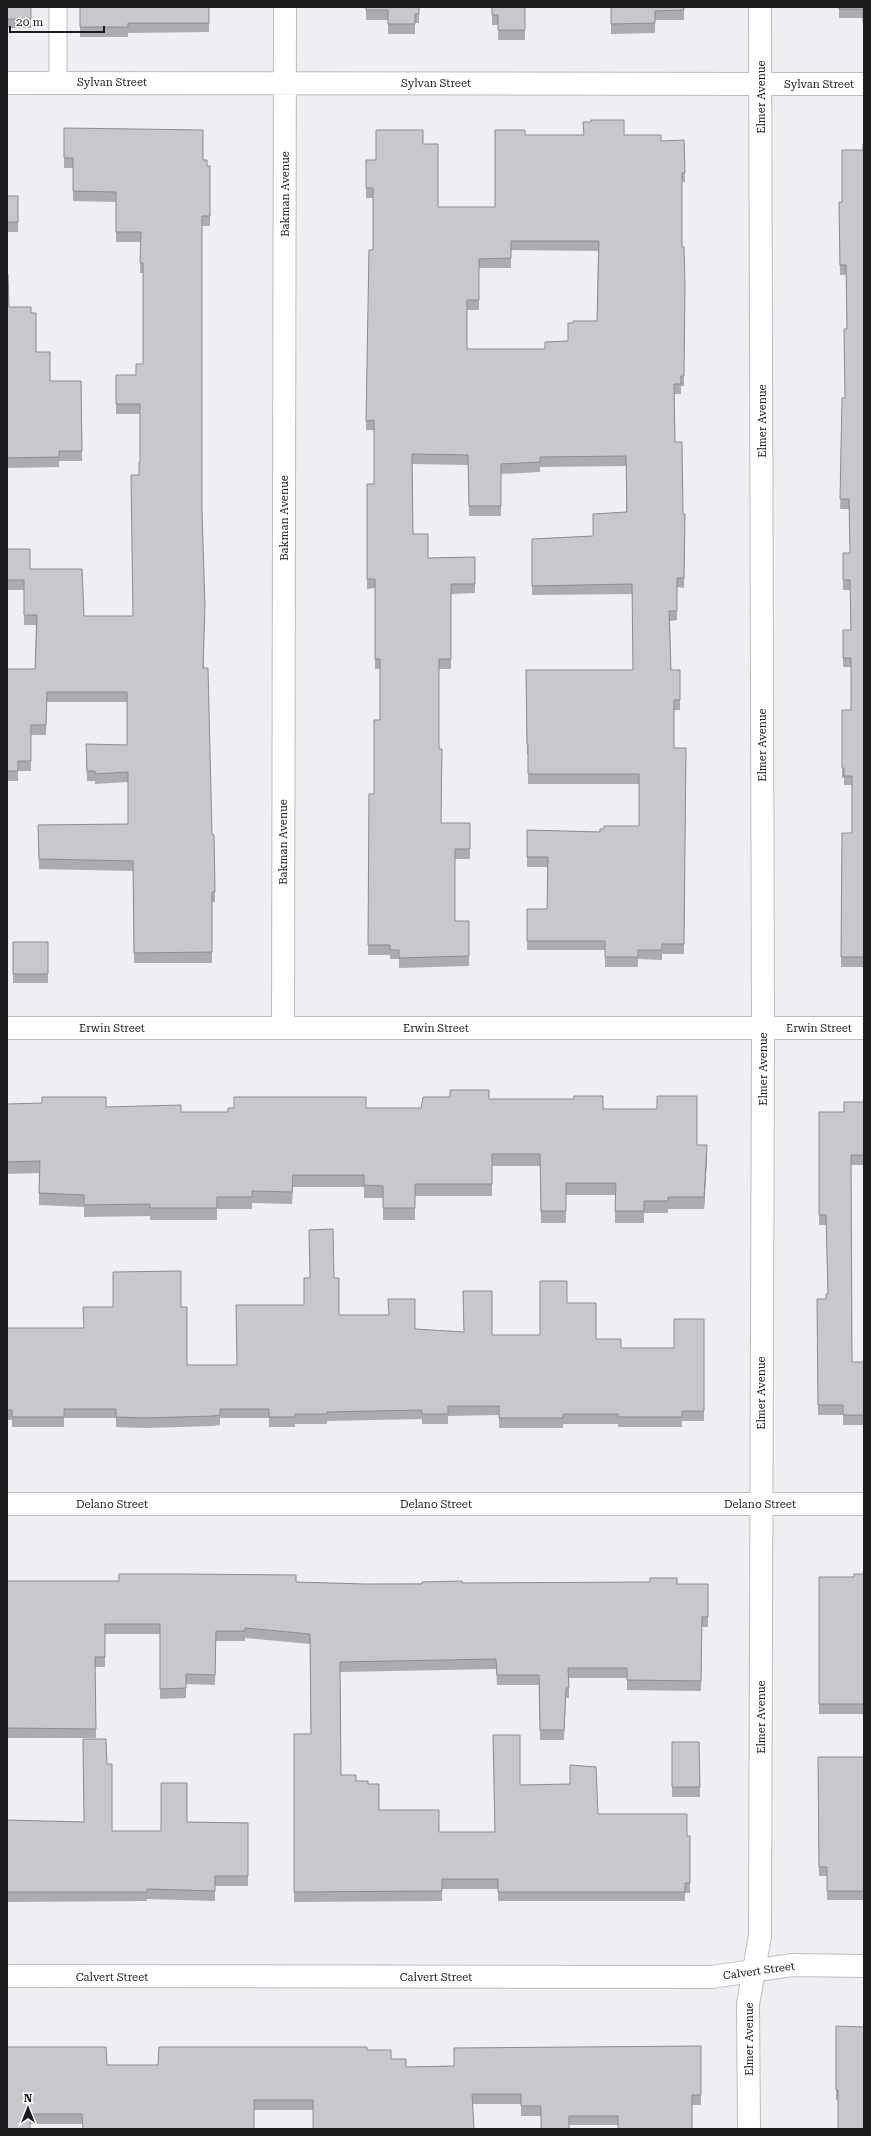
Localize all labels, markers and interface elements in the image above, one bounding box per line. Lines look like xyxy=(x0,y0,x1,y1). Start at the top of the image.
scale bar xyxy=(10,8,104,34)
text: 20 m xyxy=(16,15,43,29)
street label: Elmer Avenue xyxy=(755,60,768,134)
street label: Sylvan Street xyxy=(77,76,147,89)
street label: Sylvan Street xyxy=(401,77,471,90)
street label: Sylvan Street xyxy=(784,78,854,91)
street label: Bakman Avenue xyxy=(279,151,292,237)
street label: Elmer Avenue xyxy=(756,384,769,458)
street label: Bakman Avenue xyxy=(278,475,291,561)
street label: Elmer Avenue xyxy=(756,708,769,782)
street label: Bakman Avenue xyxy=(277,799,290,885)
street label: Erwin Street xyxy=(79,1022,145,1035)
street label: Erwin Street xyxy=(403,1022,469,1035)
street label: Erwin Street xyxy=(786,1022,852,1035)
street label: Elmer Avenue xyxy=(757,1032,770,1106)
street label: Elmer Avenue xyxy=(755,1356,768,1430)
street label: Delano Street xyxy=(76,1498,148,1511)
street label: Delano Street xyxy=(400,1498,472,1511)
street label: Delano Street xyxy=(724,1498,796,1511)
street label: Elmer Avenue xyxy=(755,1680,768,1754)
street label: Calvert Street xyxy=(722,1960,796,1982)
street label: Calvert Street xyxy=(76,1971,148,1984)
street label: Calvert Street xyxy=(400,1971,472,1984)
street label: Elmer Avenue xyxy=(743,2002,756,2076)
north arrow xyxy=(8,2088,48,2128)
text: N xyxy=(24,2092,33,2105)

